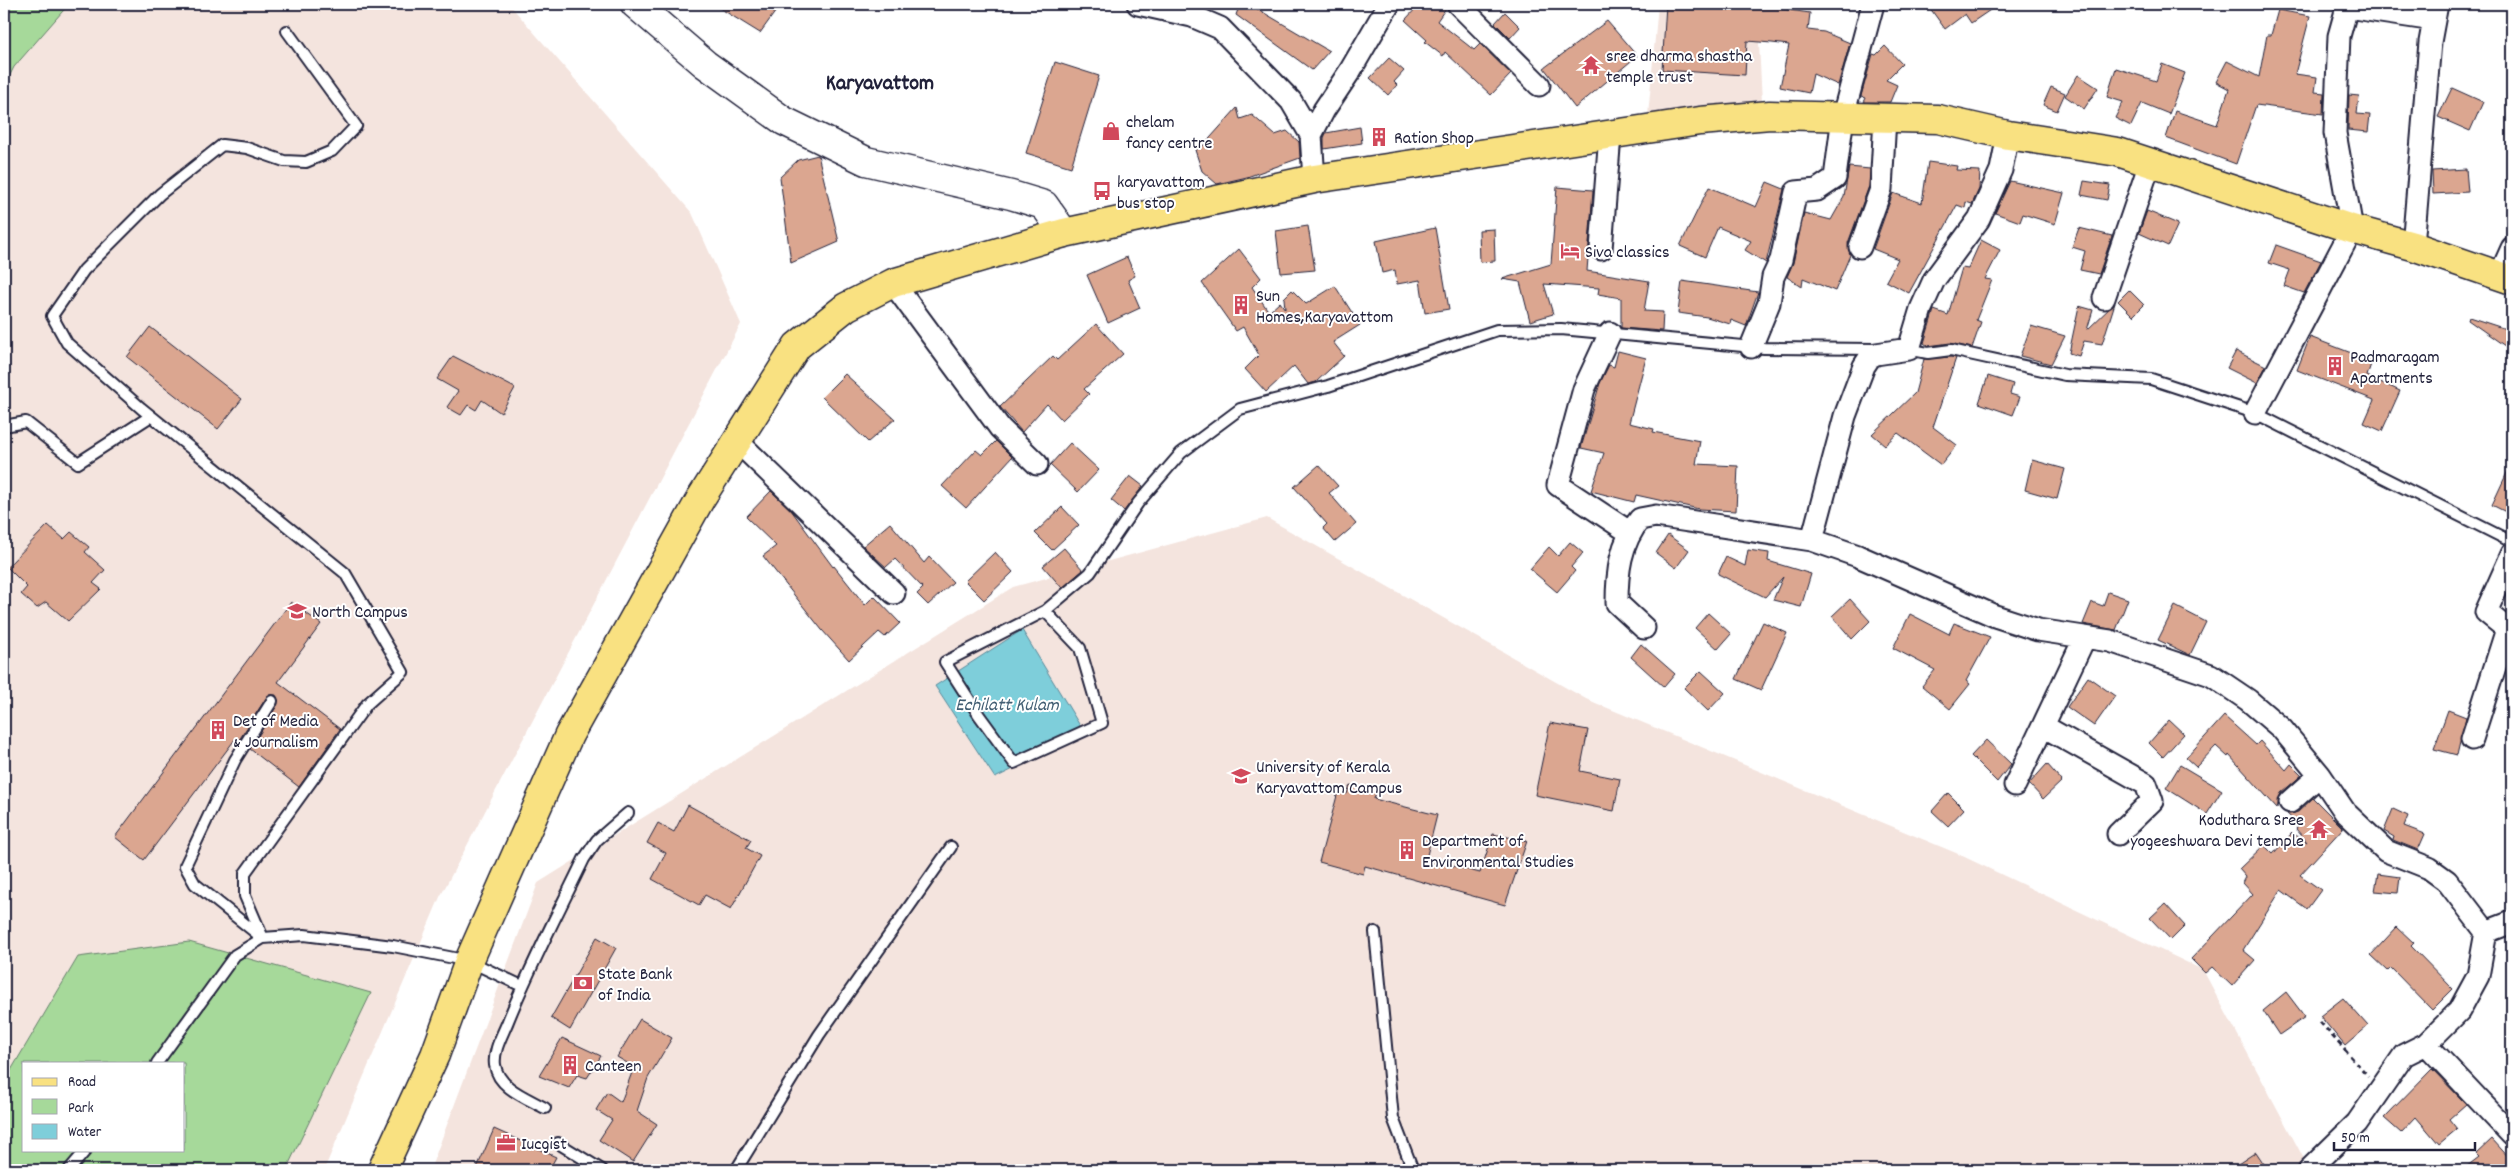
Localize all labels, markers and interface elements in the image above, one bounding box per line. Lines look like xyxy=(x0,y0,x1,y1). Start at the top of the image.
place label: sree dharma shastha temple trust xyxy=(1606,45,1753,91)
temple icon: sree dharma shastha temple trust xyxy=(1580,54,1602,76)
district label: Karyavattom xyxy=(826,69,934,100)
place label: chelam fancy centre xyxy=(1126,111,1213,157)
shop icon: chelam fancy centre xyxy=(1100,120,1122,142)
building icon: Ration Shop xyxy=(1368,126,1390,148)
place label: Ration Shop xyxy=(1394,127,1474,152)
place label: karyavattom bus stop xyxy=(1117,171,1205,217)
bus stop icon: karyavattom bus stop xyxy=(1091,180,1113,202)
hotel icon: Siva classics xyxy=(1559,240,1581,262)
place label: Siva classics xyxy=(1585,241,1670,266)
place label: Sun Homes,Karyavattom xyxy=(1256,285,1393,331)
building icon: Sun Homes,Karyavattom xyxy=(1230,294,1252,316)
place label: Padmaragam Apartments xyxy=(2350,346,2440,392)
building icon: Padmaragam Apartments xyxy=(2324,355,2346,377)
school or university icon: North Campus xyxy=(286,600,308,622)
place label: North Campus xyxy=(312,601,408,626)
water label: Echilatt Kulam xyxy=(955,693,1060,720)
place label: Det of Media & Journalism xyxy=(233,710,319,756)
building icon: Det of Media & Journalism xyxy=(207,719,229,741)
place label: University of Kerala Karyavattom Campus xyxy=(1256,756,1402,802)
school or university icon: University of Kerala Karyavattom Campus xyxy=(1230,765,1252,787)
place label: Koduthara Sree yogeeshwara Devi temple xyxy=(2130,809,2304,855)
temple icon: Koduthara Sree yogeeshwara Devi temple xyxy=(2308,818,2330,840)
place label: Department of Environmental Studies xyxy=(1422,830,1574,876)
building icon: Department of Environmental Studies xyxy=(1396,839,1418,861)
place label: State Bank of India xyxy=(598,963,672,1009)
bank icon: State Bank of India xyxy=(572,972,594,994)
building icon: Canteen xyxy=(559,1054,581,1076)
place label: Canteen xyxy=(585,1055,641,1080)
legend xyxy=(22,1062,185,1152)
text: Road xyxy=(68,1072,96,1094)
text: Park xyxy=(68,1098,94,1120)
scale bar xyxy=(2334,1119,2475,1151)
text: Water xyxy=(68,1122,102,1144)
text: 50 m xyxy=(2341,1128,2370,1150)
office icon: Iucgist xyxy=(495,1132,517,1154)
place label: Iucgist xyxy=(521,1133,567,1158)

